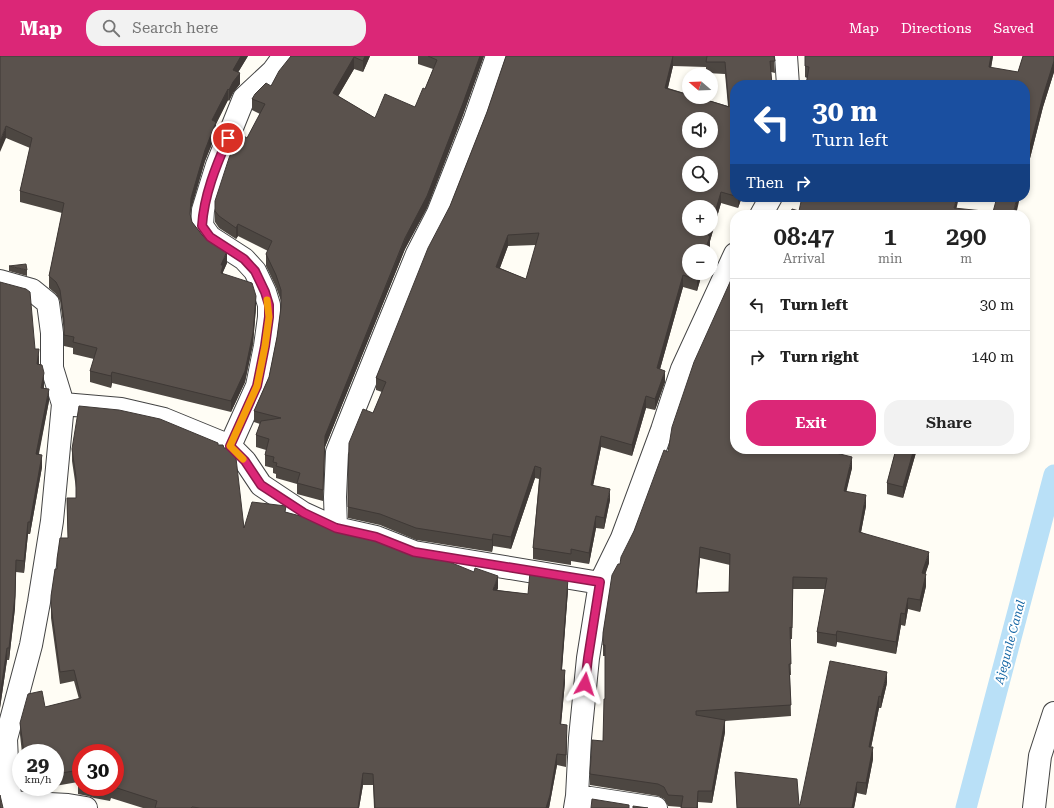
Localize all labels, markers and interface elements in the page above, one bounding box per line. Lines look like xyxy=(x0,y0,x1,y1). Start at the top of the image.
search box xyxy=(86,10,366,46)
text: Map xyxy=(20,17,62,40)
icon: search xyxy=(100,17,122,39)
text: Search here xyxy=(132,19,218,37)
text: Map xyxy=(849,20,879,36)
text: Directions xyxy=(901,20,971,36)
text: Saved xyxy=(993,20,1034,36)
north arrow xyxy=(682,68,718,104)
map controls xyxy=(682,68,718,280)
text: 30 m xyxy=(812,95,877,128)
icon: left xyxy=(746,96,798,148)
button: sound xyxy=(682,112,718,148)
pin xyxy=(211,121,245,155)
icon: arrive xyxy=(217,127,239,149)
text: Turn left xyxy=(812,129,888,150)
button: search xyxy=(682,156,718,192)
icon: right xyxy=(792,172,814,194)
text: Then xyxy=(746,174,784,192)
button: + xyxy=(682,200,718,236)
text: 08:47 xyxy=(774,223,834,251)
text: 1 xyxy=(884,223,897,251)
text: 290 xyxy=(946,223,986,251)
button: − xyxy=(682,244,718,280)
text: Arrival xyxy=(783,251,825,266)
text: min xyxy=(878,251,902,266)
text: m xyxy=(960,251,972,266)
icon: left xyxy=(746,294,768,316)
text: Turn left xyxy=(780,296,848,314)
text: 30 m xyxy=(980,296,1014,314)
icon: right xyxy=(746,346,768,368)
text: Turn right xyxy=(780,348,859,366)
text: 140 m xyxy=(971,348,1014,366)
button: Exit xyxy=(746,400,876,446)
button: Share xyxy=(884,400,1014,446)
water label: Ajegunle Canal xyxy=(992,598,1028,686)
position arrow xyxy=(564,663,606,705)
speed limit sign: 30 xyxy=(72,744,124,796)
text: 29 xyxy=(27,753,49,777)
text: km/h xyxy=(25,774,51,785)

